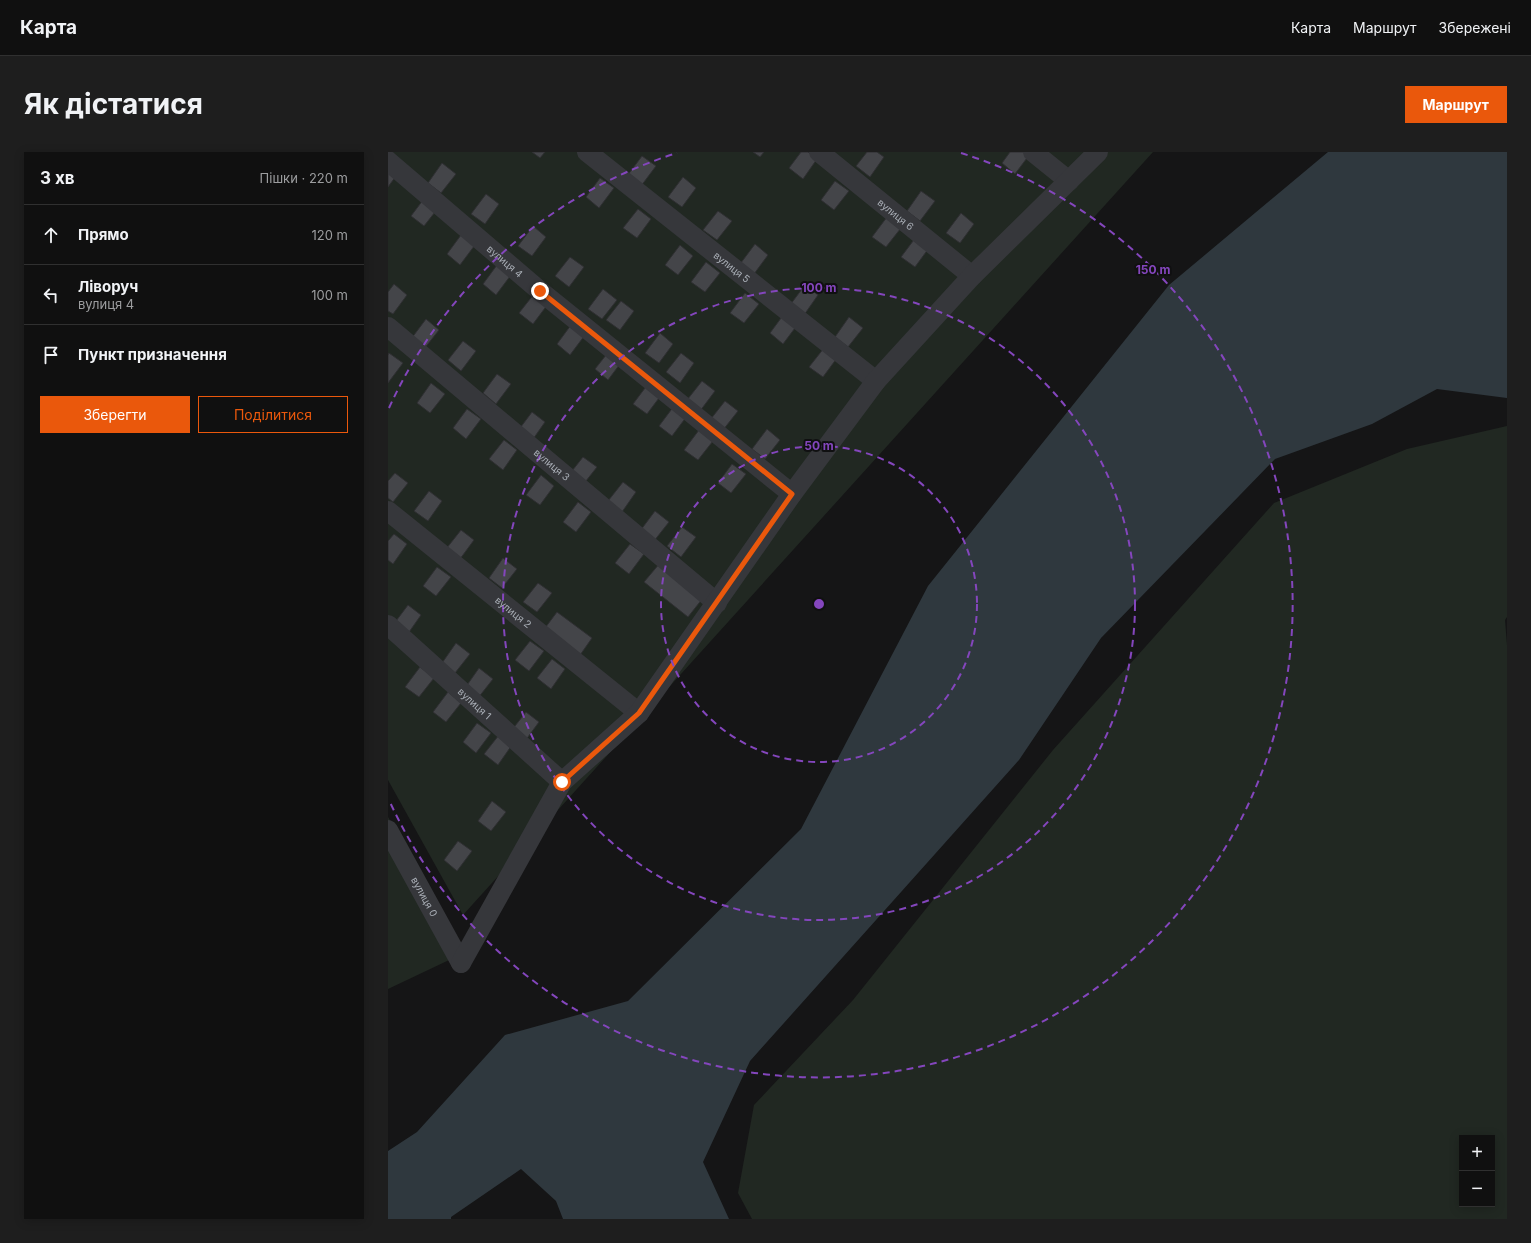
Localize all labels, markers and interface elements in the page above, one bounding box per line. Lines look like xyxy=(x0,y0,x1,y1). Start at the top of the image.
text: Карта xyxy=(20,16,77,39)
text: Карта xyxy=(1291,19,1331,36)
text: Маршрут xyxy=(1353,19,1417,36)
text: Збережені xyxy=(1439,19,1511,36)
button: Маршрут xyxy=(1405,86,1507,123)
text: Як дістатися xyxy=(24,87,203,121)
text: 3 хв xyxy=(40,168,75,188)
text: Пішки · 220 m xyxy=(260,170,348,186)
street label: вулиця 6 xyxy=(875,196,916,233)
icon: ahead xyxy=(40,224,62,246)
text: Прямо xyxy=(78,225,129,244)
text: 120 m xyxy=(312,227,348,243)
street label: вулиця 4 xyxy=(485,242,525,280)
street label: вулиця 5 xyxy=(711,249,753,285)
text: 150 m xyxy=(1136,262,1170,277)
text: Ліворуч xyxy=(78,277,138,296)
text: 100 m xyxy=(801,280,837,295)
route end xyxy=(531,282,549,300)
icon: left xyxy=(40,284,62,306)
text: 100 m xyxy=(311,287,348,303)
text: вулиця 4 xyxy=(78,296,134,312)
icon: arrive xyxy=(40,344,62,366)
text: Пункт призначення xyxy=(78,345,227,364)
button: Зберегти xyxy=(40,396,190,433)
button: Поділитися xyxy=(198,396,348,433)
text: 50 m xyxy=(804,438,834,453)
street label: вулиця 3 xyxy=(532,446,572,483)
street label: вулиця 2 xyxy=(493,594,534,630)
centre of rings xyxy=(812,597,826,611)
street label: вулиця 1 xyxy=(456,685,494,722)
route start xyxy=(553,773,571,791)
street label: вулиця 0 xyxy=(409,875,440,918)
map controls xyxy=(1459,1135,1495,1207)
button: + xyxy=(1459,1135,1495,1171)
button: − xyxy=(1459,1171,1495,1207)

